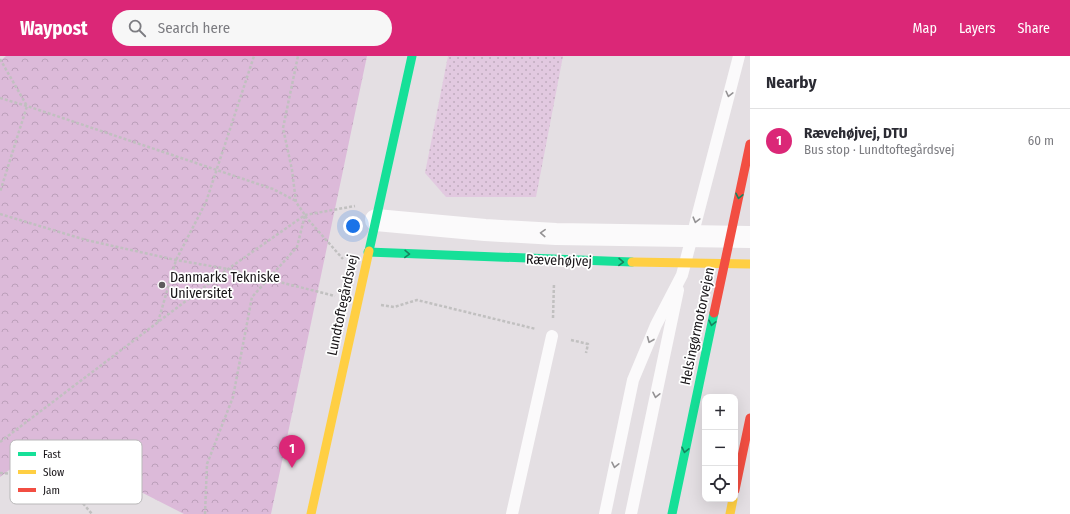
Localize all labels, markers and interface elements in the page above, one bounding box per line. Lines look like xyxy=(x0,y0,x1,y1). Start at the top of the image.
search box xyxy=(112,10,392,46)
text: Waypost xyxy=(20,17,88,40)
icon: search xyxy=(126,17,148,39)
text: Search here xyxy=(158,19,230,37)
text: Map xyxy=(913,20,937,37)
text: Layers xyxy=(959,20,995,37)
text: Share xyxy=(1017,20,1050,37)
text: Nearby xyxy=(766,72,817,93)
one-way arrow xyxy=(725,90,734,97)
text: Rævehøjvej, DTU xyxy=(804,124,908,142)
text: 1 xyxy=(776,133,782,148)
text: 60 m xyxy=(1028,133,1054,148)
text: Bus stop · Lundtoftegårdsvej xyxy=(804,142,954,157)
one-way arrow xyxy=(736,192,744,199)
your location xyxy=(343,216,363,236)
one-way arrow xyxy=(692,216,701,223)
one-way arrow xyxy=(540,229,546,237)
one-way arrow xyxy=(404,250,410,258)
street label: Rævehøjvej xyxy=(526,251,592,270)
street label: Lundtoftegårdsvej xyxy=(323,253,362,357)
one-way arrow xyxy=(618,258,624,266)
street label: Helsingørmotorvejen xyxy=(677,266,718,387)
place label: Danmarks Tekniske Universitet xyxy=(170,269,280,302)
marker: Danmarks Tekniske Universitet xyxy=(157,280,167,290)
one-way arrow xyxy=(709,320,717,326)
one-way arrow xyxy=(646,337,654,344)
one-way arrow xyxy=(653,392,661,398)
map controls xyxy=(702,394,738,502)
button: + xyxy=(702,394,738,430)
button: − xyxy=(702,430,738,466)
pin: 1 xyxy=(279,435,305,468)
legend xyxy=(10,440,142,504)
one-way arrow xyxy=(682,447,690,453)
text: Fast xyxy=(43,448,61,461)
one-way arrow xyxy=(612,462,620,468)
text: Slow xyxy=(43,466,64,479)
button: locate xyxy=(702,466,738,502)
text: Jam xyxy=(43,484,60,497)

